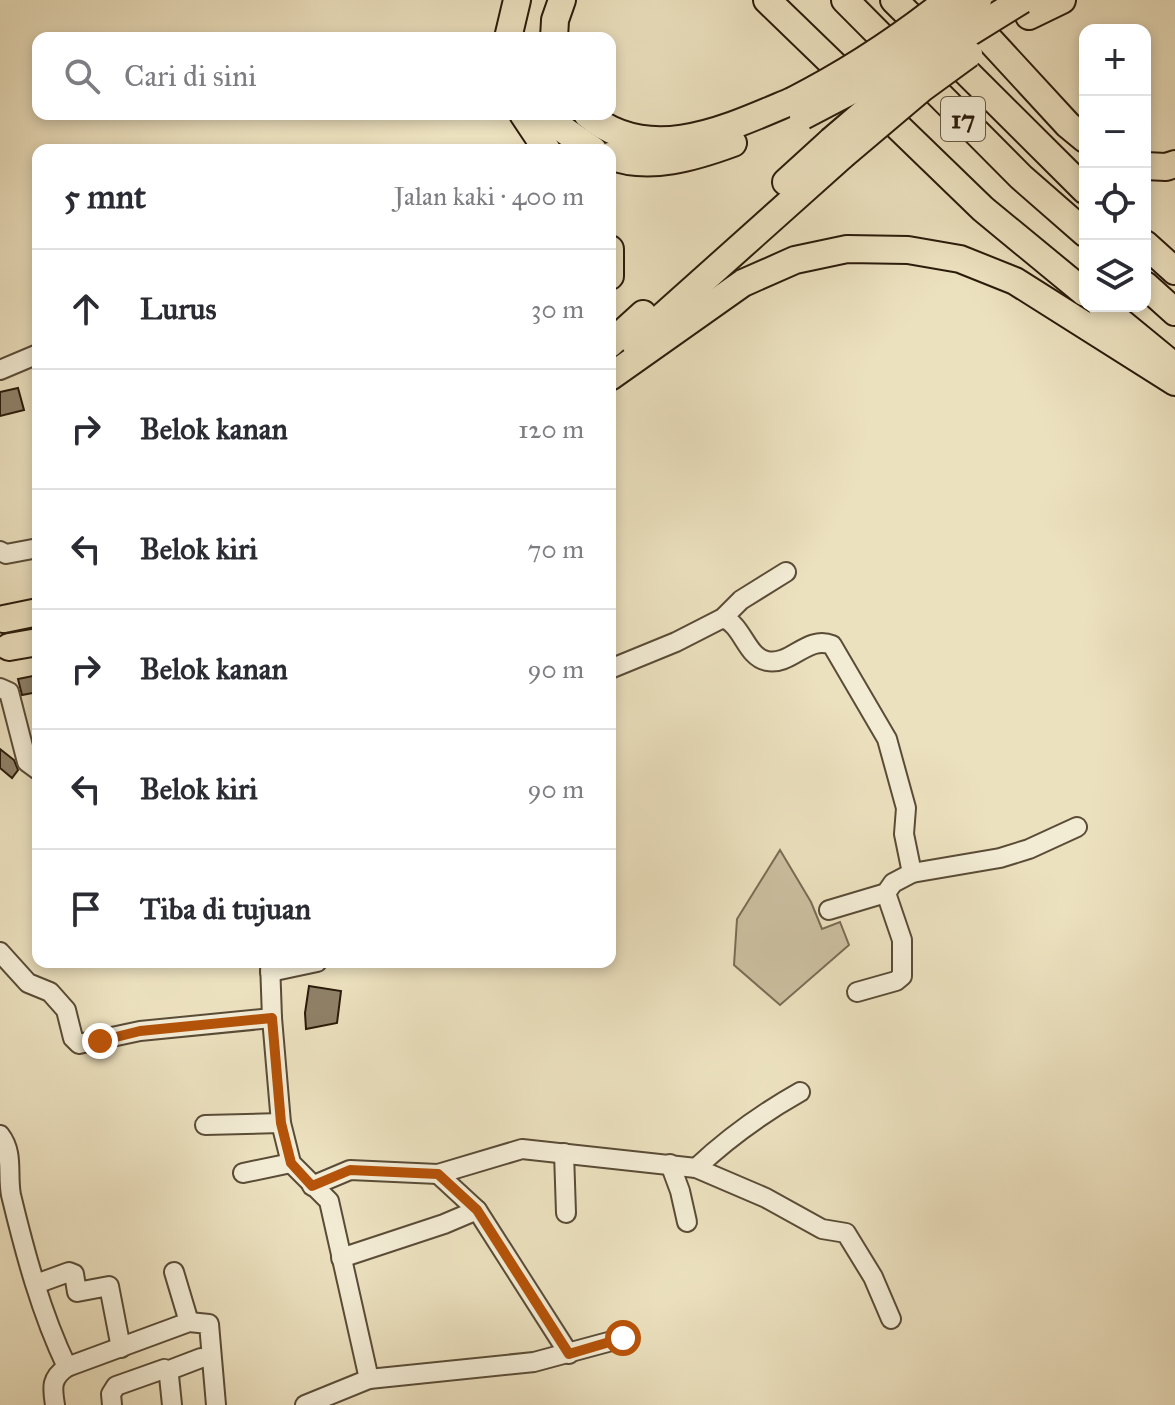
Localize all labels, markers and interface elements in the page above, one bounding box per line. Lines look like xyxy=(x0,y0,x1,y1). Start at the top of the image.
map controls xyxy=(1079,24,1151,312)
button: + xyxy=(1079,24,1151,96)
search box xyxy=(32,32,616,120)
icon: search xyxy=(60,54,104,98)
text: Cari di sini xyxy=(124,58,257,94)
button: − xyxy=(1079,96,1151,168)
road number: 17 xyxy=(941,97,985,141)
button: locate xyxy=(1079,168,1151,240)
text: 5 mnt xyxy=(64,176,146,217)
text: Jalan kaki · 400 m xyxy=(394,180,584,212)
button: layers xyxy=(1079,240,1151,312)
icon: ahead xyxy=(64,287,108,331)
text: Lurus xyxy=(140,291,216,327)
text: 30 m xyxy=(531,293,584,325)
icon: right xyxy=(64,407,108,451)
text: Belok kanan xyxy=(140,411,288,447)
text: 120 m xyxy=(518,413,584,445)
icon: left xyxy=(64,527,108,571)
text: Belok kiri xyxy=(140,531,258,567)
text: 70 m xyxy=(528,533,584,565)
icon: right xyxy=(64,647,108,691)
text: Belok kanan xyxy=(140,651,288,687)
text: 90 m xyxy=(527,653,584,685)
icon: left xyxy=(64,767,108,811)
text: Belok kiri xyxy=(140,771,258,807)
text: 90 m xyxy=(527,773,584,805)
icon: arrive xyxy=(64,887,108,931)
text: Tiba di tujuan xyxy=(140,891,311,927)
route end xyxy=(82,1023,118,1059)
route start xyxy=(605,1320,641,1356)

